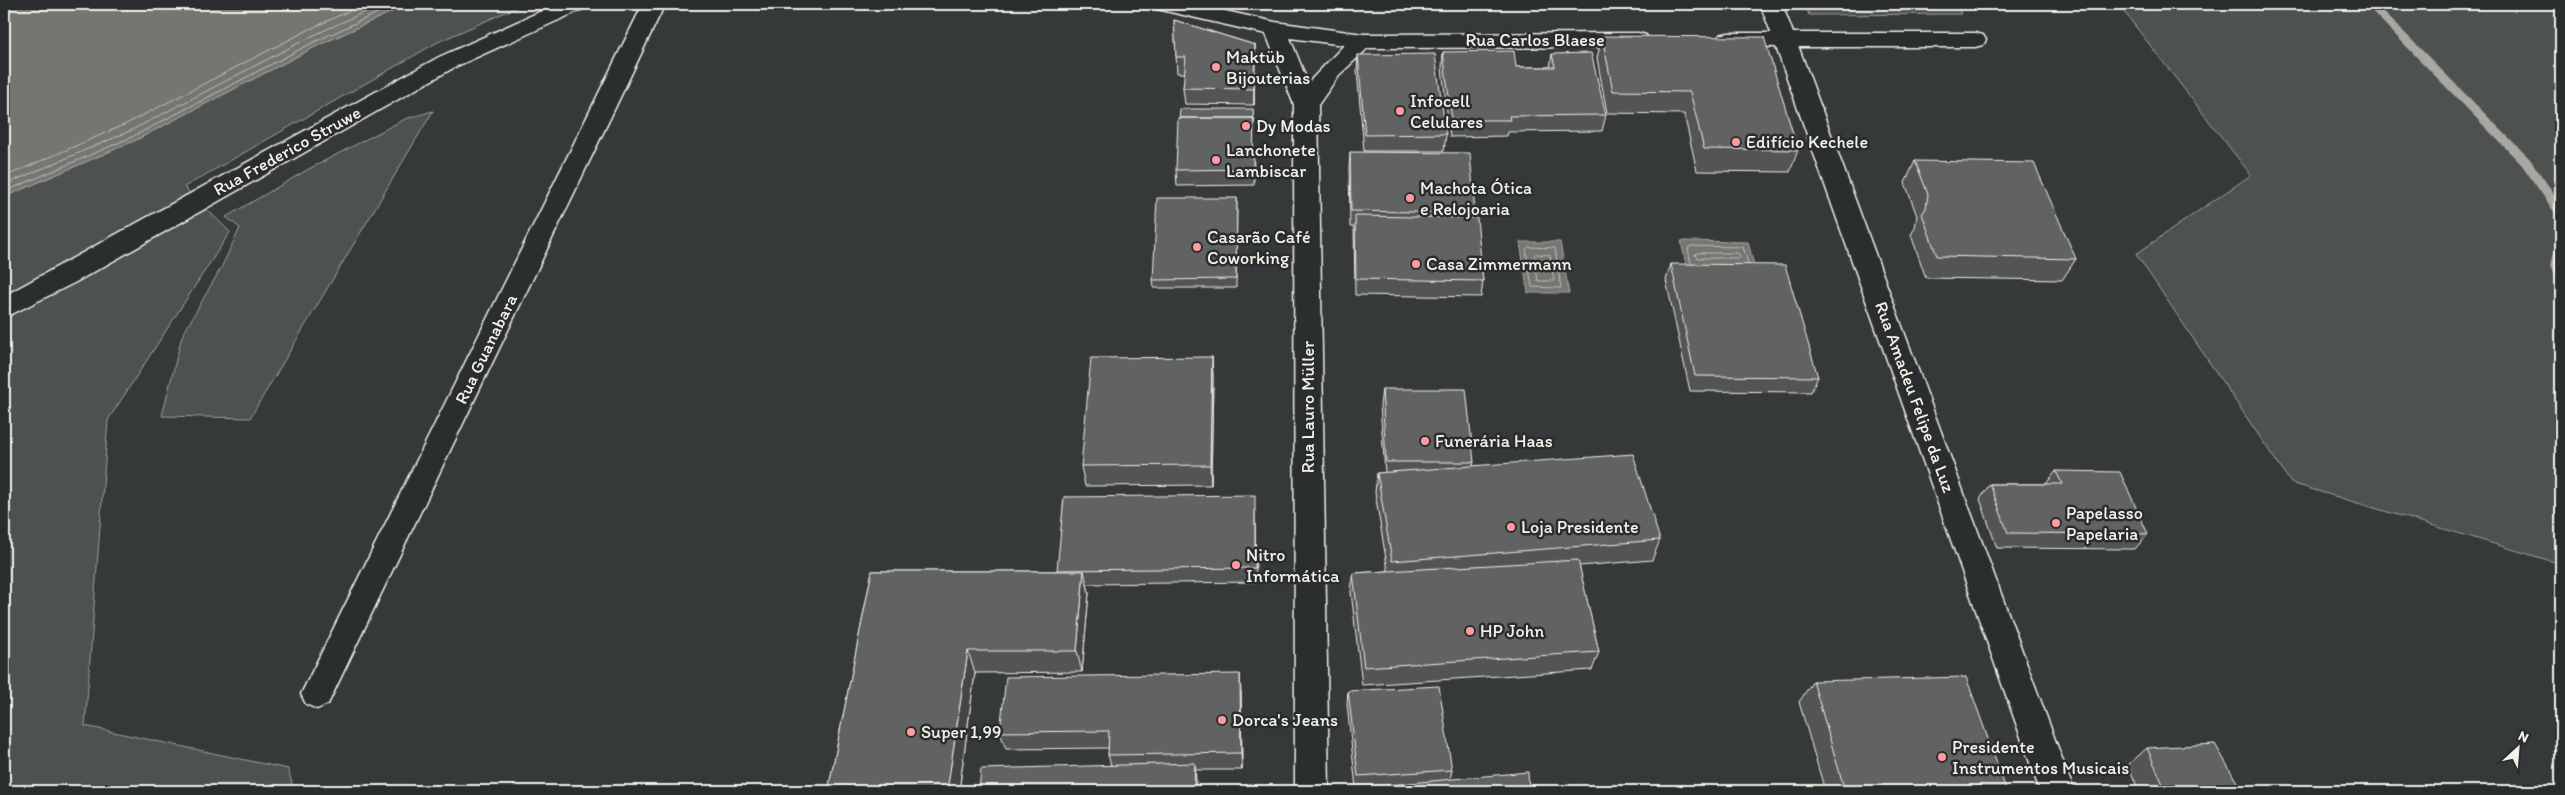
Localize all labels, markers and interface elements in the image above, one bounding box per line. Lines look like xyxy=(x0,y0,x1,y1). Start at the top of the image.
street label: Rua Carlos Blaese xyxy=(1465,29,1605,51)
place label: Maktüb Bijouterias xyxy=(1226,46,1310,89)
marker: Maktüb Bijouterias xyxy=(1210,61,1222,73)
place label: Infocell Celulares xyxy=(1410,90,1483,133)
street label: Rua Frederico Struwe xyxy=(209,101,365,201)
marker: Infocell Celulares xyxy=(1394,105,1406,117)
place label: Dy Modas xyxy=(1256,115,1331,137)
marker: Dy Modas xyxy=(1240,120,1252,132)
place label: Edifício Kechele xyxy=(1746,131,1868,153)
marker: Edifício Kechele xyxy=(1730,136,1742,148)
place label: Lanchonete Lambiscar xyxy=(1226,139,1316,182)
marker: Lanchonete Lambiscar xyxy=(1210,154,1222,166)
place label: Machota Ótica e Relojoaria xyxy=(1420,177,1532,220)
marker: Machota Ótica e Relojoaria xyxy=(1404,192,1416,204)
place label: Casarão Café Coworking xyxy=(1207,226,1311,269)
marker: Casarão Café Coworking xyxy=(1191,241,1203,253)
place label: Casa Zimmermann xyxy=(1426,253,1572,275)
marker: Casa Zimmermann xyxy=(1410,258,1422,270)
street label: Rua Guanabara xyxy=(450,290,522,408)
street label: Rua Amadeu Felipe da Luz xyxy=(1870,298,1960,496)
street label: Rua Lauro Müller xyxy=(1297,340,1319,473)
place label: Funerária Haas xyxy=(1435,430,1553,452)
marker: Funerária Haas xyxy=(1419,435,1431,447)
place label: Papelasso Papelaria xyxy=(2066,502,2143,545)
place label: Loja Presidente xyxy=(1521,516,1639,538)
marker: Papelasso Papelaria xyxy=(2050,517,2062,529)
marker: Loja Presidente xyxy=(1505,521,1517,533)
place label: Nitro Informática xyxy=(1246,544,1340,587)
marker: Nitro Informática xyxy=(1230,559,1242,571)
place label: HP John xyxy=(1480,620,1545,642)
marker: HP John xyxy=(1464,625,1476,637)
place label: Dorca's Jeans xyxy=(1232,709,1338,731)
marker: Dorca's Jeans xyxy=(1216,714,1228,726)
place label: Super 1,99 xyxy=(921,721,1001,743)
north arrow xyxy=(2492,722,2542,772)
marker: Super 1,99 xyxy=(905,726,917,738)
text: N xyxy=(2516,727,2531,746)
place label: Presidente Instrumentos Musicais xyxy=(1952,736,2129,779)
marker: Presidente Instrumentos Musicais xyxy=(1936,751,1948,763)

